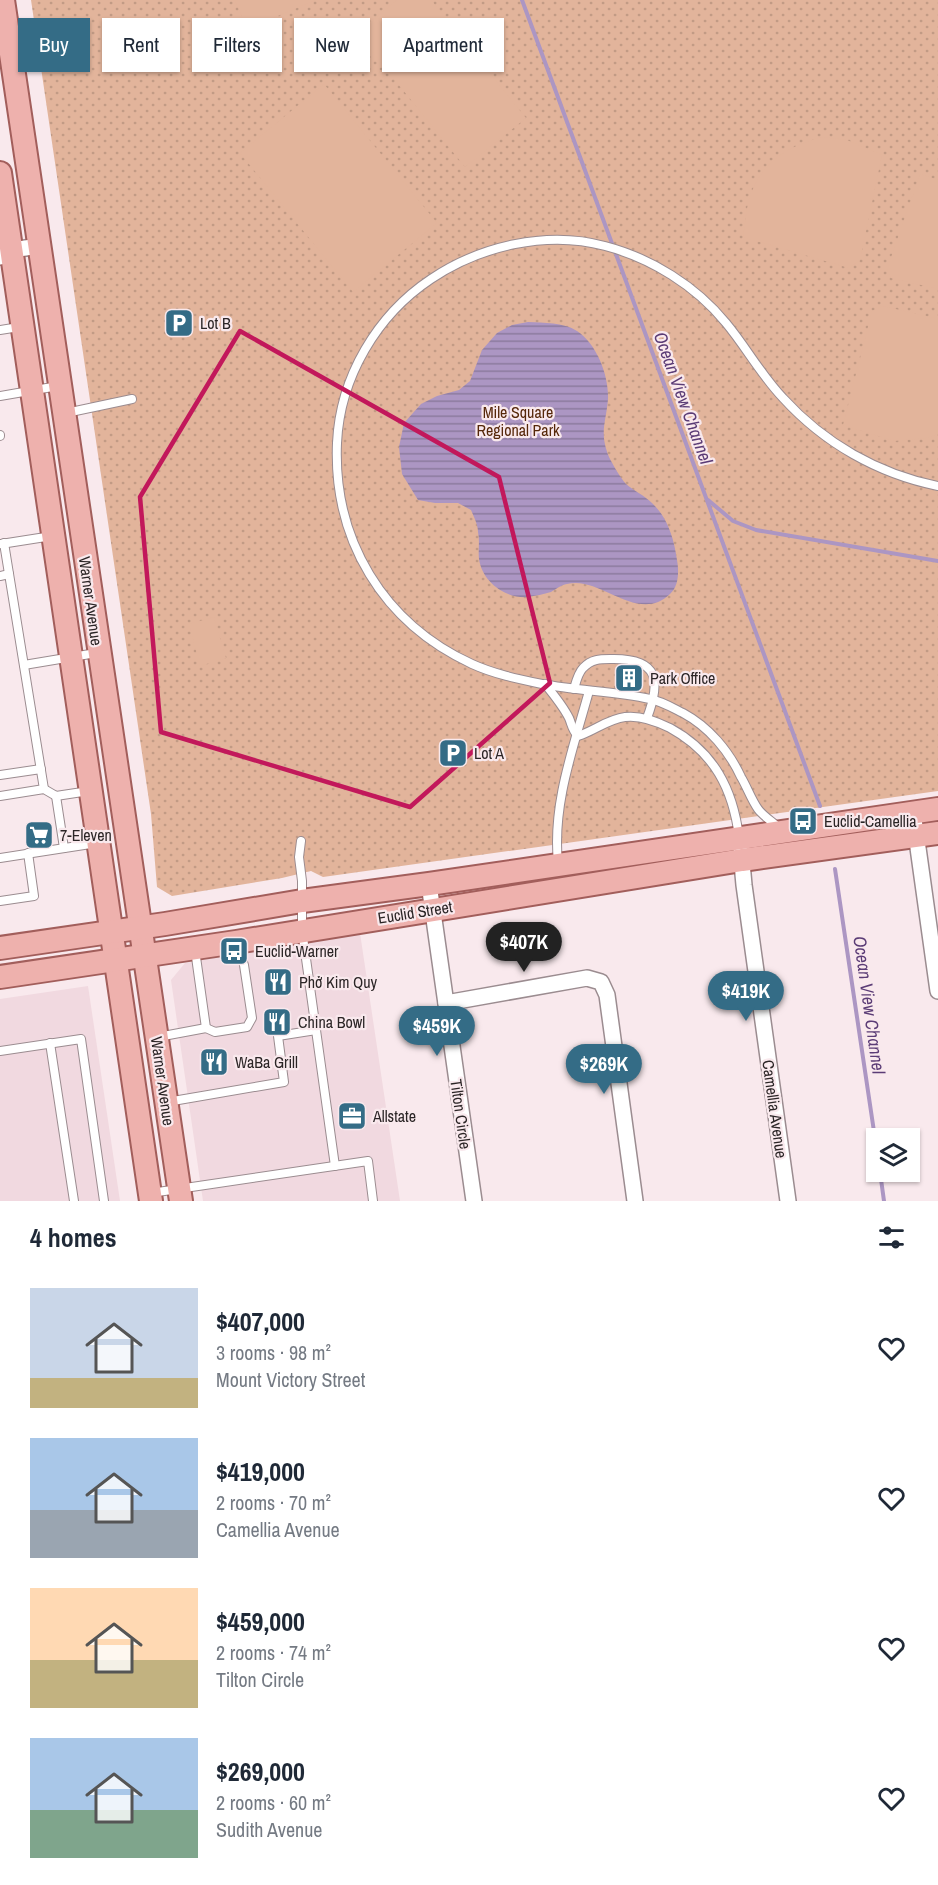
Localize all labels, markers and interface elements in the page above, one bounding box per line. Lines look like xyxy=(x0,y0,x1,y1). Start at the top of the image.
chip: Buy xyxy=(18,18,90,72)
chip: Rent xyxy=(102,18,180,72)
chip: Filters xyxy=(192,18,282,72)
chip: New xyxy=(294,18,370,72)
chip: Apartment xyxy=(382,18,504,72)
parking icon: Lot B xyxy=(163,307,195,339)
place label: Lot B xyxy=(200,312,231,334)
water label: Ocean View Channel xyxy=(648,328,719,468)
park label: Mile Square Regional Park xyxy=(476,401,560,441)
street label: Warner Avenue xyxy=(74,555,108,647)
building icon: Park Office xyxy=(613,662,645,694)
place label: Park Office xyxy=(650,667,715,689)
parking icon: Lot A xyxy=(437,737,469,769)
place label: Lot A xyxy=(474,742,504,764)
bus stop icon: Euclid-Camellia xyxy=(787,805,819,837)
place label: Euclid-Camellia xyxy=(824,810,917,832)
supermarket icon: 7-Eleven xyxy=(23,819,55,851)
place label: 7-Eleven xyxy=(60,824,112,846)
street label: Euclid Street xyxy=(376,895,454,929)
pin: $407K xyxy=(482,922,566,973)
text: $407K xyxy=(500,928,548,955)
water label: Ocean View Channel xyxy=(847,934,892,1076)
bus stop icon: Euclid-Warner xyxy=(218,935,250,967)
place label: Euclid-Warner xyxy=(255,940,339,962)
restaurant icon: Phở Kim Quy xyxy=(262,966,294,998)
place label: Phở Kim Quy xyxy=(299,971,377,993)
pin: $419K xyxy=(704,971,788,1022)
text: $419K xyxy=(722,977,770,1004)
restaurant icon: China Bowl xyxy=(261,1006,293,1038)
pin: $459K xyxy=(395,1006,479,1057)
place label: China Bowl xyxy=(298,1011,365,1033)
text: $459K xyxy=(413,1012,461,1039)
street label: Warner Avenue xyxy=(146,1035,180,1127)
pin: $269K xyxy=(562,1044,646,1095)
restaurant icon: WaBa Grill xyxy=(198,1046,230,1078)
text: $269K xyxy=(580,1050,628,1077)
place label: WaBa Grill xyxy=(235,1051,298,1073)
street label: Camellia Avenue xyxy=(757,1058,793,1160)
street label: Tilton Circle xyxy=(445,1078,477,1150)
office icon: Allstate xyxy=(336,1100,368,1132)
place label: Allstate xyxy=(372,1105,416,1127)
map controls xyxy=(866,1128,920,1182)
button: layers xyxy=(866,1128,920,1182)
text: 4 homes xyxy=(30,1220,117,1255)
icon: filters xyxy=(875,1221,908,1254)
text: $407,000 xyxy=(216,1304,305,1339)
icon: home xyxy=(78,1312,150,1384)
icon: heart xyxy=(875,1332,908,1365)
text: 3 rooms · 98 m² xyxy=(216,1339,331,1366)
text: Mount Victory Street xyxy=(216,1366,365,1393)
text: $419,000 xyxy=(216,1454,305,1489)
icon: home xyxy=(78,1462,150,1534)
icon: heart xyxy=(875,1482,908,1515)
text: 2 rooms · 70 m² xyxy=(216,1489,331,1516)
text: Camellia Avenue xyxy=(216,1516,340,1543)
text: $459,000 xyxy=(216,1604,305,1639)
icon: home xyxy=(78,1612,150,1684)
icon: heart xyxy=(875,1632,908,1665)
text: 2 rooms · 74 m² xyxy=(216,1639,331,1666)
text: Tilton Circle xyxy=(216,1666,304,1693)
text: $269,000 xyxy=(216,1754,305,1789)
icon: home xyxy=(78,1762,150,1834)
icon: heart xyxy=(875,1782,908,1815)
text: 2 rooms · 60 m² xyxy=(216,1789,331,1816)
text: Sudith Avenue xyxy=(216,1816,322,1843)

